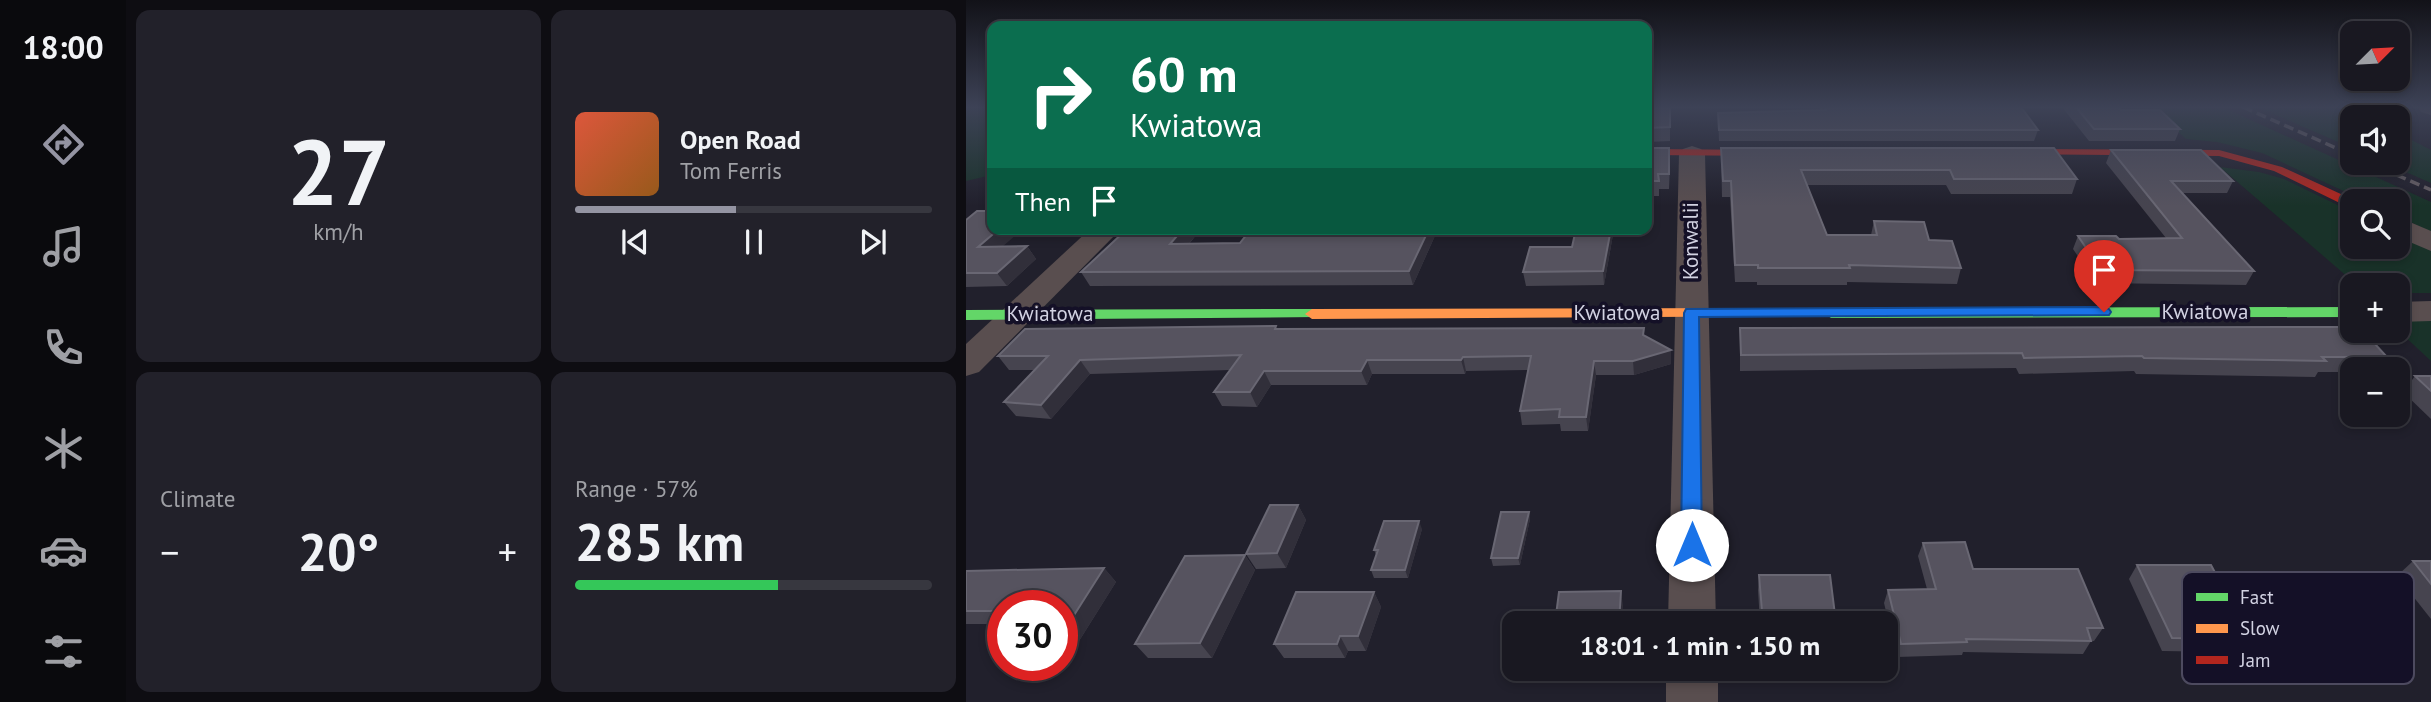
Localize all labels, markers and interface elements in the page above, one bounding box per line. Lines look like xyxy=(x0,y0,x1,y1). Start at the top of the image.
north arrow xyxy=(2340,21,2410,91)
map controls xyxy=(2340,21,2410,427)
text: 18:00 xyxy=(22,26,104,68)
text: 60 m xyxy=(1130,42,1237,106)
icon: right xyxy=(1015,49,1106,140)
text: Kwiatowa xyxy=(1130,104,1262,146)
button: sound xyxy=(2340,105,2410,175)
text: 27 xyxy=(287,112,390,230)
icon: directions xyxy=(39,120,88,169)
text: Open Road xyxy=(680,123,801,156)
text: Tom Ferris xyxy=(680,156,782,185)
icon: arrive xyxy=(1085,182,1123,220)
text: Then xyxy=(1015,185,1071,218)
button: search xyxy=(2340,189,2410,259)
street label: Konwalii xyxy=(1677,202,1704,280)
text: km/h xyxy=(313,217,364,246)
icon: music xyxy=(39,222,88,271)
icon: previous xyxy=(616,223,654,261)
icon: pause xyxy=(735,223,773,261)
icon: next xyxy=(854,223,892,261)
pin xyxy=(2074,240,2134,312)
icon: arrive xyxy=(2085,251,2123,289)
button: + xyxy=(2340,273,2410,343)
street label: Kwiatowa xyxy=(2162,298,2248,325)
street label: Kwiatowa xyxy=(1574,299,1660,326)
street label: Kwiatowa xyxy=(1007,300,1093,327)
icon: phone xyxy=(39,323,88,372)
button: − xyxy=(2340,357,2410,427)
icon: climate xyxy=(39,424,88,473)
text: Range · 57% xyxy=(575,474,698,503)
text: Climate xyxy=(160,484,235,513)
text: 285 km xyxy=(575,508,744,575)
position arrow xyxy=(1655,508,1729,582)
text: 20° xyxy=(298,518,379,585)
icon: car xyxy=(39,526,88,575)
text: − xyxy=(160,527,179,576)
text: + xyxy=(498,527,517,576)
legend xyxy=(2182,572,2414,684)
text: Fast xyxy=(2240,585,2274,609)
speed limit sign: 30 xyxy=(987,590,1078,681)
text: Slow xyxy=(2240,616,2280,640)
icon: filters xyxy=(39,627,88,676)
text: 18:01 · 1 min · 150 m xyxy=(1580,629,1820,662)
text: Jam xyxy=(2239,648,2270,672)

